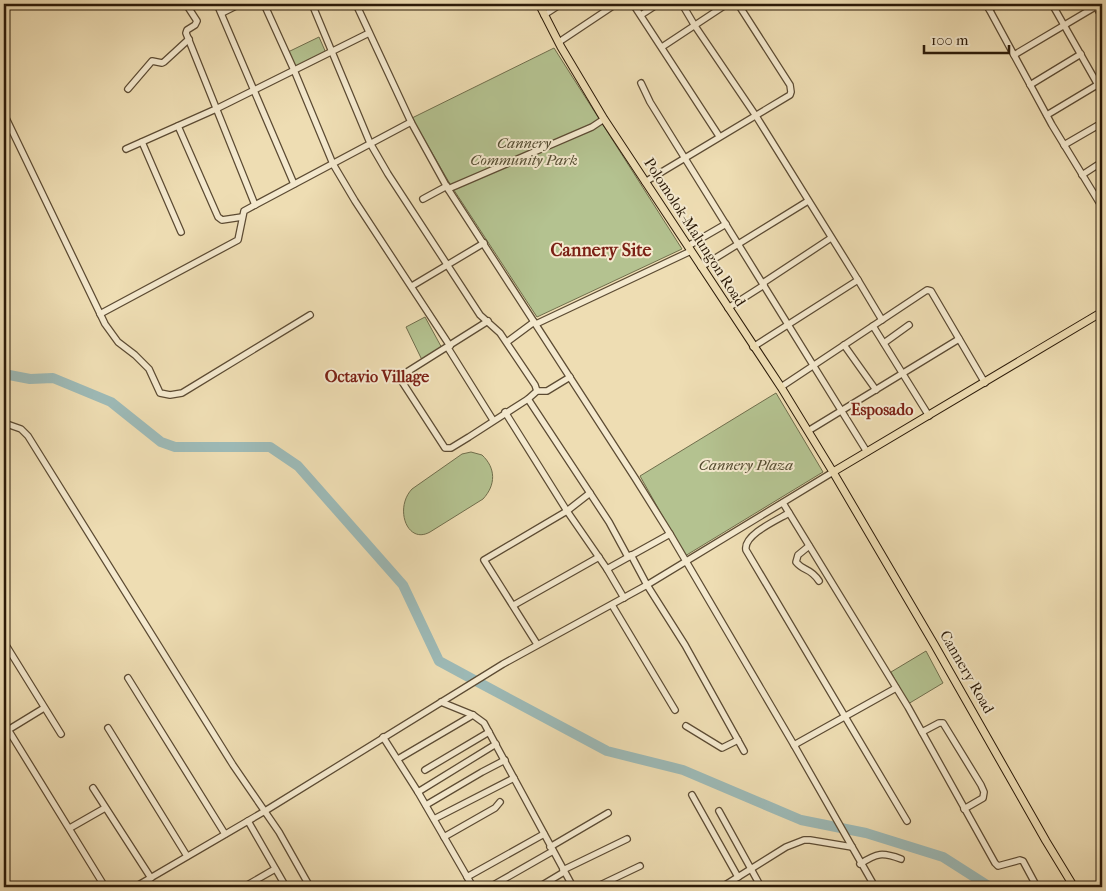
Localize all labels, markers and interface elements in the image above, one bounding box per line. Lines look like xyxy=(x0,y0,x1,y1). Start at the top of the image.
scale bar xyxy=(924,22,1008,54)
text: 100 m xyxy=(931,31,969,49)
park label: Cannery Community Park xyxy=(470,134,578,169)
street label: Polomolok-Malungon Road xyxy=(640,154,750,310)
district label: Cannery Site xyxy=(550,240,652,261)
district label: Octavio Village xyxy=(325,367,429,387)
district label: Esposado xyxy=(851,400,913,420)
park label: Cannery Plaza xyxy=(699,456,793,474)
street label: Cannery Road xyxy=(936,627,998,717)

